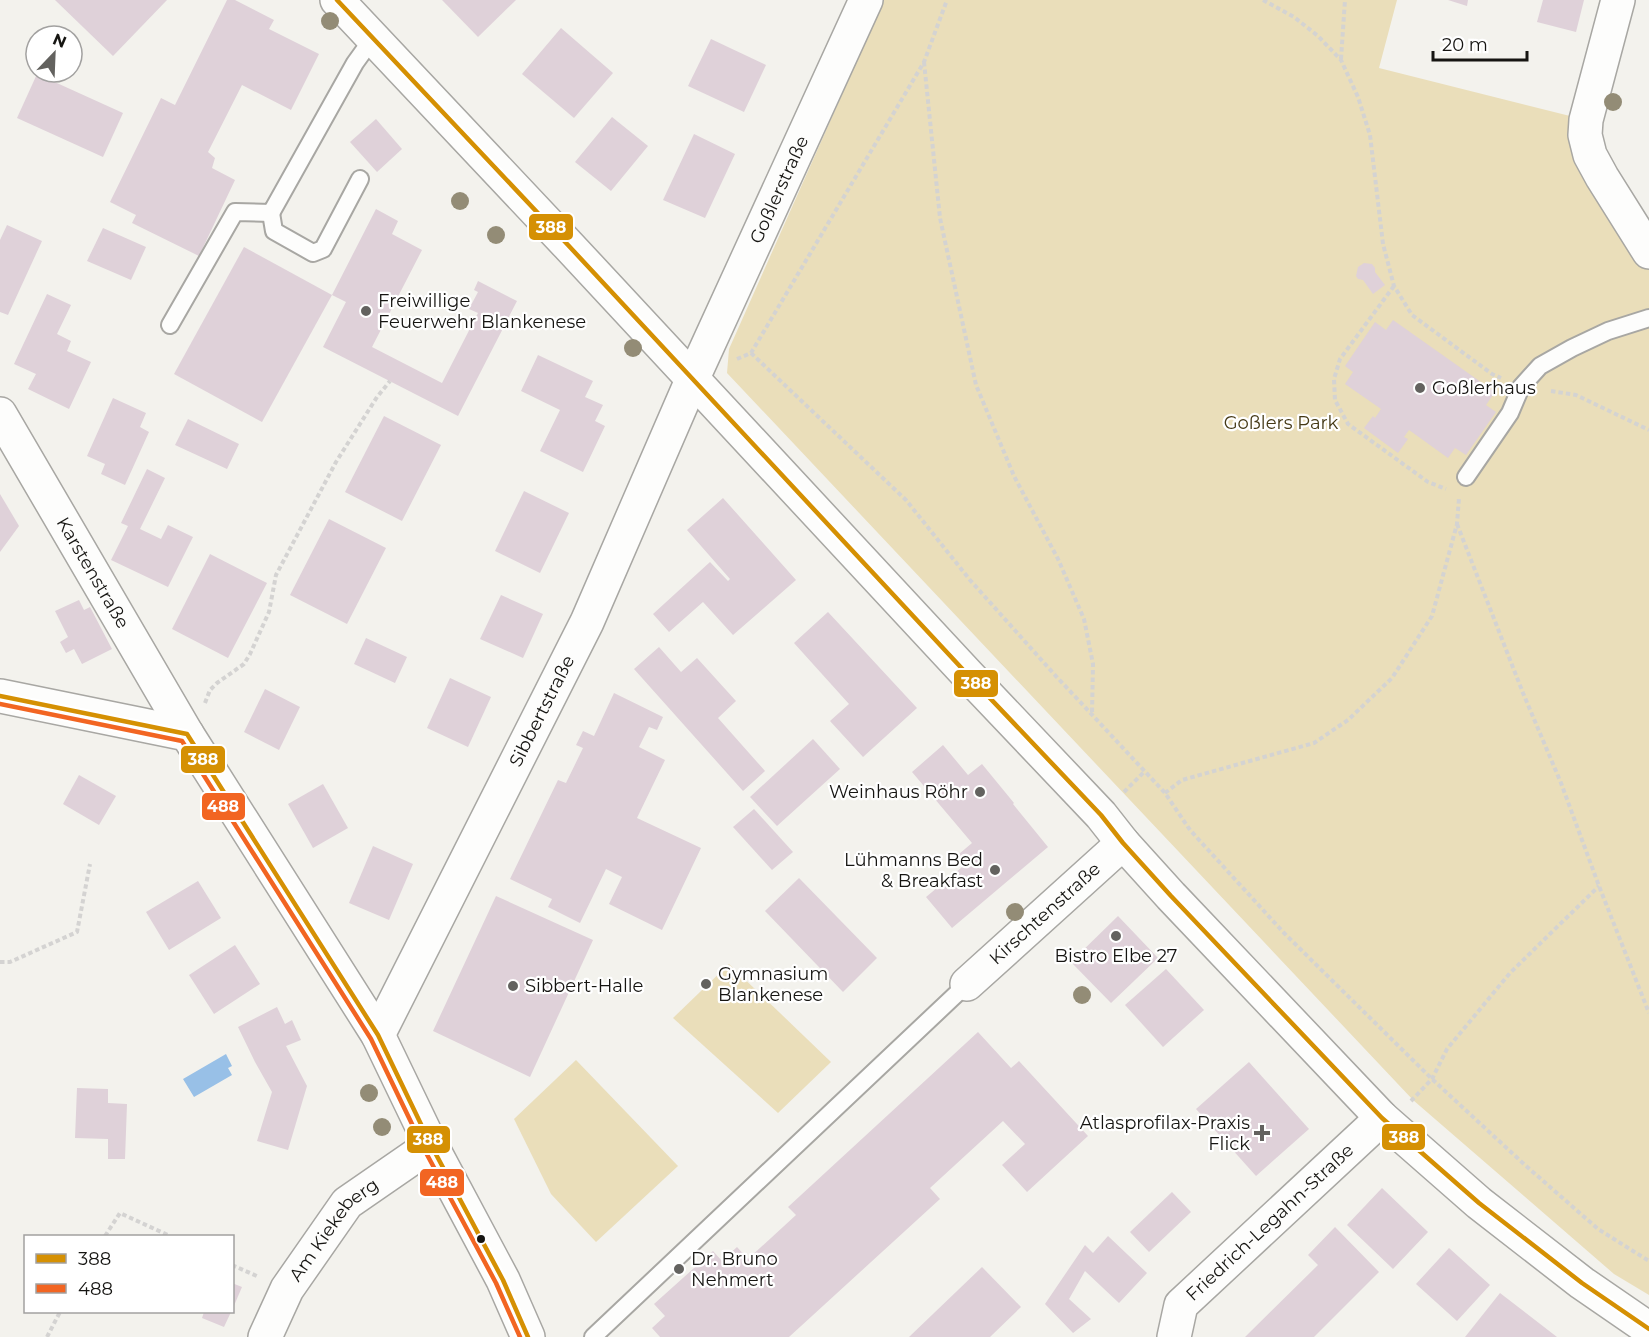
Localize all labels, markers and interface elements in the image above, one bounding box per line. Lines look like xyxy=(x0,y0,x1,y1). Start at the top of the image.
north arrow xyxy=(24,24,84,84)
scale bar xyxy=(1433,24,1528,62)
text: N xyxy=(50,29,69,52)
text: 20 m xyxy=(1442,34,1488,56)
street label: Goßlerstraße xyxy=(745,132,813,247)
line badge: 388 xyxy=(528,213,574,241)
text: 388 xyxy=(535,218,566,237)
place label: Freiwillige Feuerwehr Blankenese xyxy=(378,290,586,333)
marker: Freiwillige Feuerwehr Blankenese xyxy=(359,304,373,318)
place label: Goßlerhaus xyxy=(1432,377,1536,399)
marker: Goßlerhaus xyxy=(1413,381,1427,395)
park label: Goßlers Park xyxy=(1224,412,1339,434)
street label: Karstenstraße xyxy=(52,513,134,633)
street label: Sibbertstraße xyxy=(505,652,579,771)
line badge: 388 xyxy=(953,669,999,698)
text: 388 xyxy=(960,674,991,693)
line badge: 388 xyxy=(180,745,226,774)
text: 388 xyxy=(187,750,218,769)
place label: Weinhaus Röhr xyxy=(829,781,968,803)
marker: Weinhaus Röhr xyxy=(973,785,987,799)
line badge: 488 xyxy=(201,792,246,821)
text: 488 xyxy=(207,797,239,816)
place label: Lühmanns Bed & Breakfast xyxy=(844,849,983,892)
street label: Kirschtenstraße xyxy=(985,858,1105,969)
marker: Lühmanns Bed & Breakfast xyxy=(988,863,1002,877)
marker: Bistro Elbe 27 xyxy=(1109,929,1123,943)
place label: Bistro Elbe 27 xyxy=(1055,945,1177,967)
place label: Gymnasium Blankenese xyxy=(718,963,828,1006)
place label: Sibbert-Halle xyxy=(525,975,644,997)
marker: Gymnasium Blankenese xyxy=(699,977,713,991)
marker: Sibbert-Halle xyxy=(506,979,520,993)
place label: Atlasprofilax-Praxis Flick xyxy=(1080,1112,1250,1155)
line badge: 388 xyxy=(1381,1123,1426,1151)
line badge: 388 xyxy=(406,1125,451,1154)
marker: Atlasprofilax-Praxis Flick xyxy=(1255,1126,1269,1140)
text: 388 xyxy=(1388,1128,1419,1147)
text: 388 xyxy=(412,1130,443,1149)
street label: Friedrich-Legahn-Straße xyxy=(1181,1139,1358,1306)
line badge: 488 xyxy=(419,1168,465,1197)
text: 488 xyxy=(426,1173,458,1192)
street label: Am Kiekeberg xyxy=(285,1174,383,1286)
unlabelled marker xyxy=(475,1233,487,1245)
legend xyxy=(24,1235,234,1313)
text: 388 xyxy=(78,1248,111,1270)
place label: Dr. Bruno Nehmert xyxy=(691,1248,778,1291)
marker: Dr. Bruno Nehmert xyxy=(672,1262,686,1276)
text: 488 xyxy=(78,1278,113,1300)

